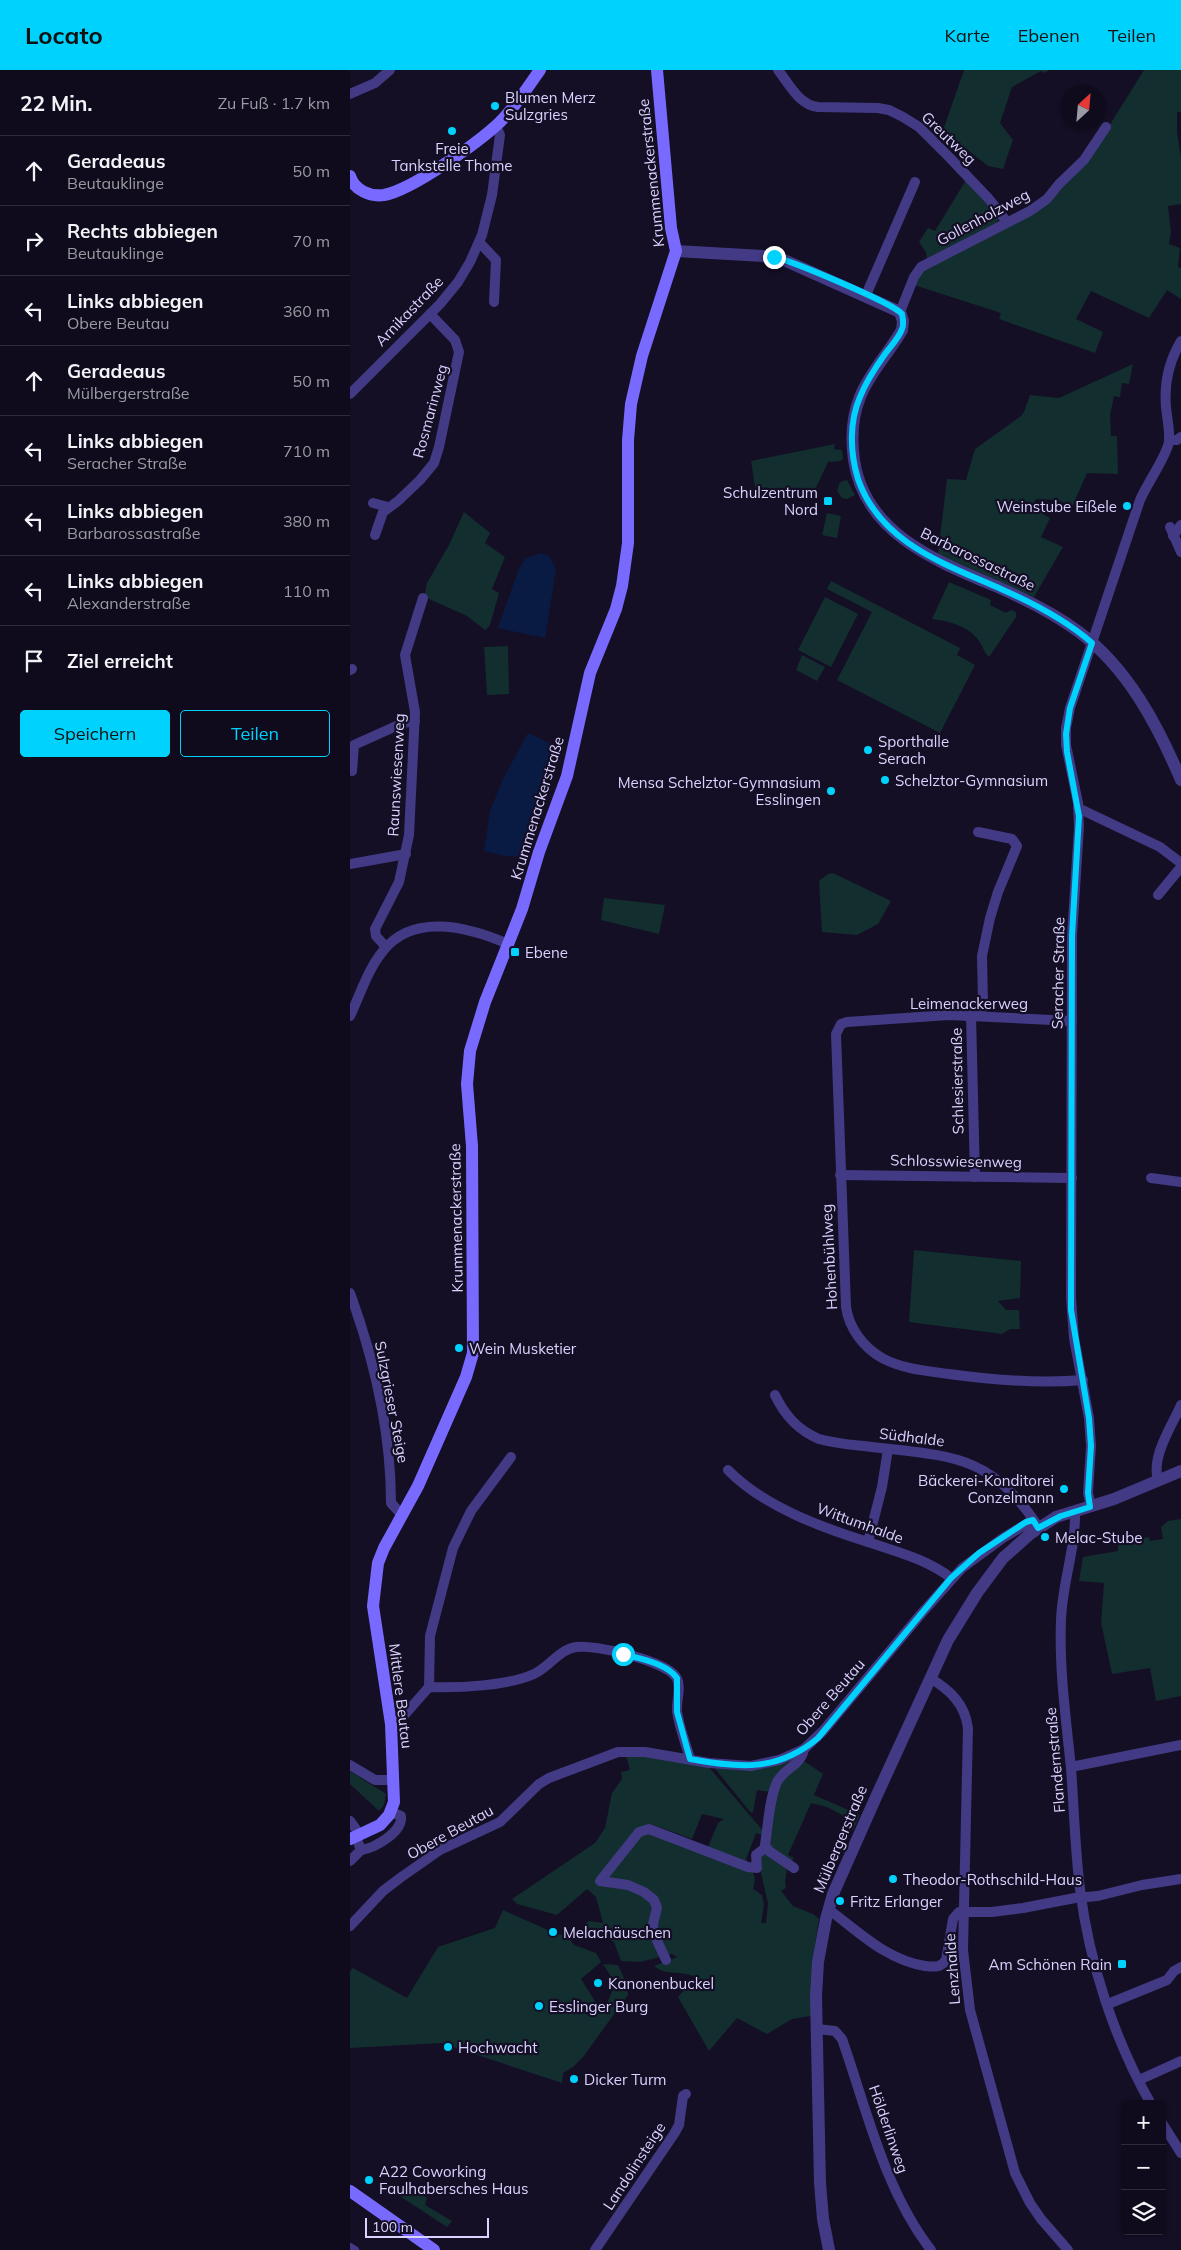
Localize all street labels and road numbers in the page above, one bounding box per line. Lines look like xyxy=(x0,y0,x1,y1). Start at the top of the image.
street label: Krummenackerstraße xyxy=(634,98,668,248)
street label: Greutweg xyxy=(918,107,980,169)
street label: Gollenholzweg xyxy=(933,185,1033,249)
street label: Arnikastraße xyxy=(371,272,447,350)
street label: Rosmarinweg xyxy=(408,362,452,460)
street label: Barbarossastraße xyxy=(918,523,1038,595)
street label: Raunswiesenweg xyxy=(383,713,409,837)
street label: Krummenackerstraße xyxy=(506,734,568,882)
street label: Seracher Straße xyxy=(1048,917,1068,1029)
street label: Leimenackerweg xyxy=(910,994,1028,1013)
street label: Schlesierstraße xyxy=(947,1028,967,1134)
street label: Krummenackerstraße xyxy=(445,1143,467,1293)
street label: Schlosswiesenweg xyxy=(890,1150,1022,1172)
street label: Hohenbühlweg xyxy=(817,1204,841,1310)
street label: Sulzgrieser Steige xyxy=(371,1339,413,1465)
street label: Südhalde xyxy=(878,1424,946,1450)
street label: Wittumhalde xyxy=(814,1499,906,1547)
street label: Mittlere Beutau xyxy=(385,1642,417,1750)
street label: Obere Beutau xyxy=(791,1655,869,1739)
street label: Flandernstraße xyxy=(1041,1706,1069,1814)
street label: Mülbergerstraße xyxy=(809,1782,871,1896)
street label: Obere Beutau xyxy=(403,1800,497,1864)
street label: Lenzhalde xyxy=(940,1933,964,2005)
street label: Hölderlinweg xyxy=(865,2082,913,2176)
street label: Landolinsteige xyxy=(599,2118,669,2214)

